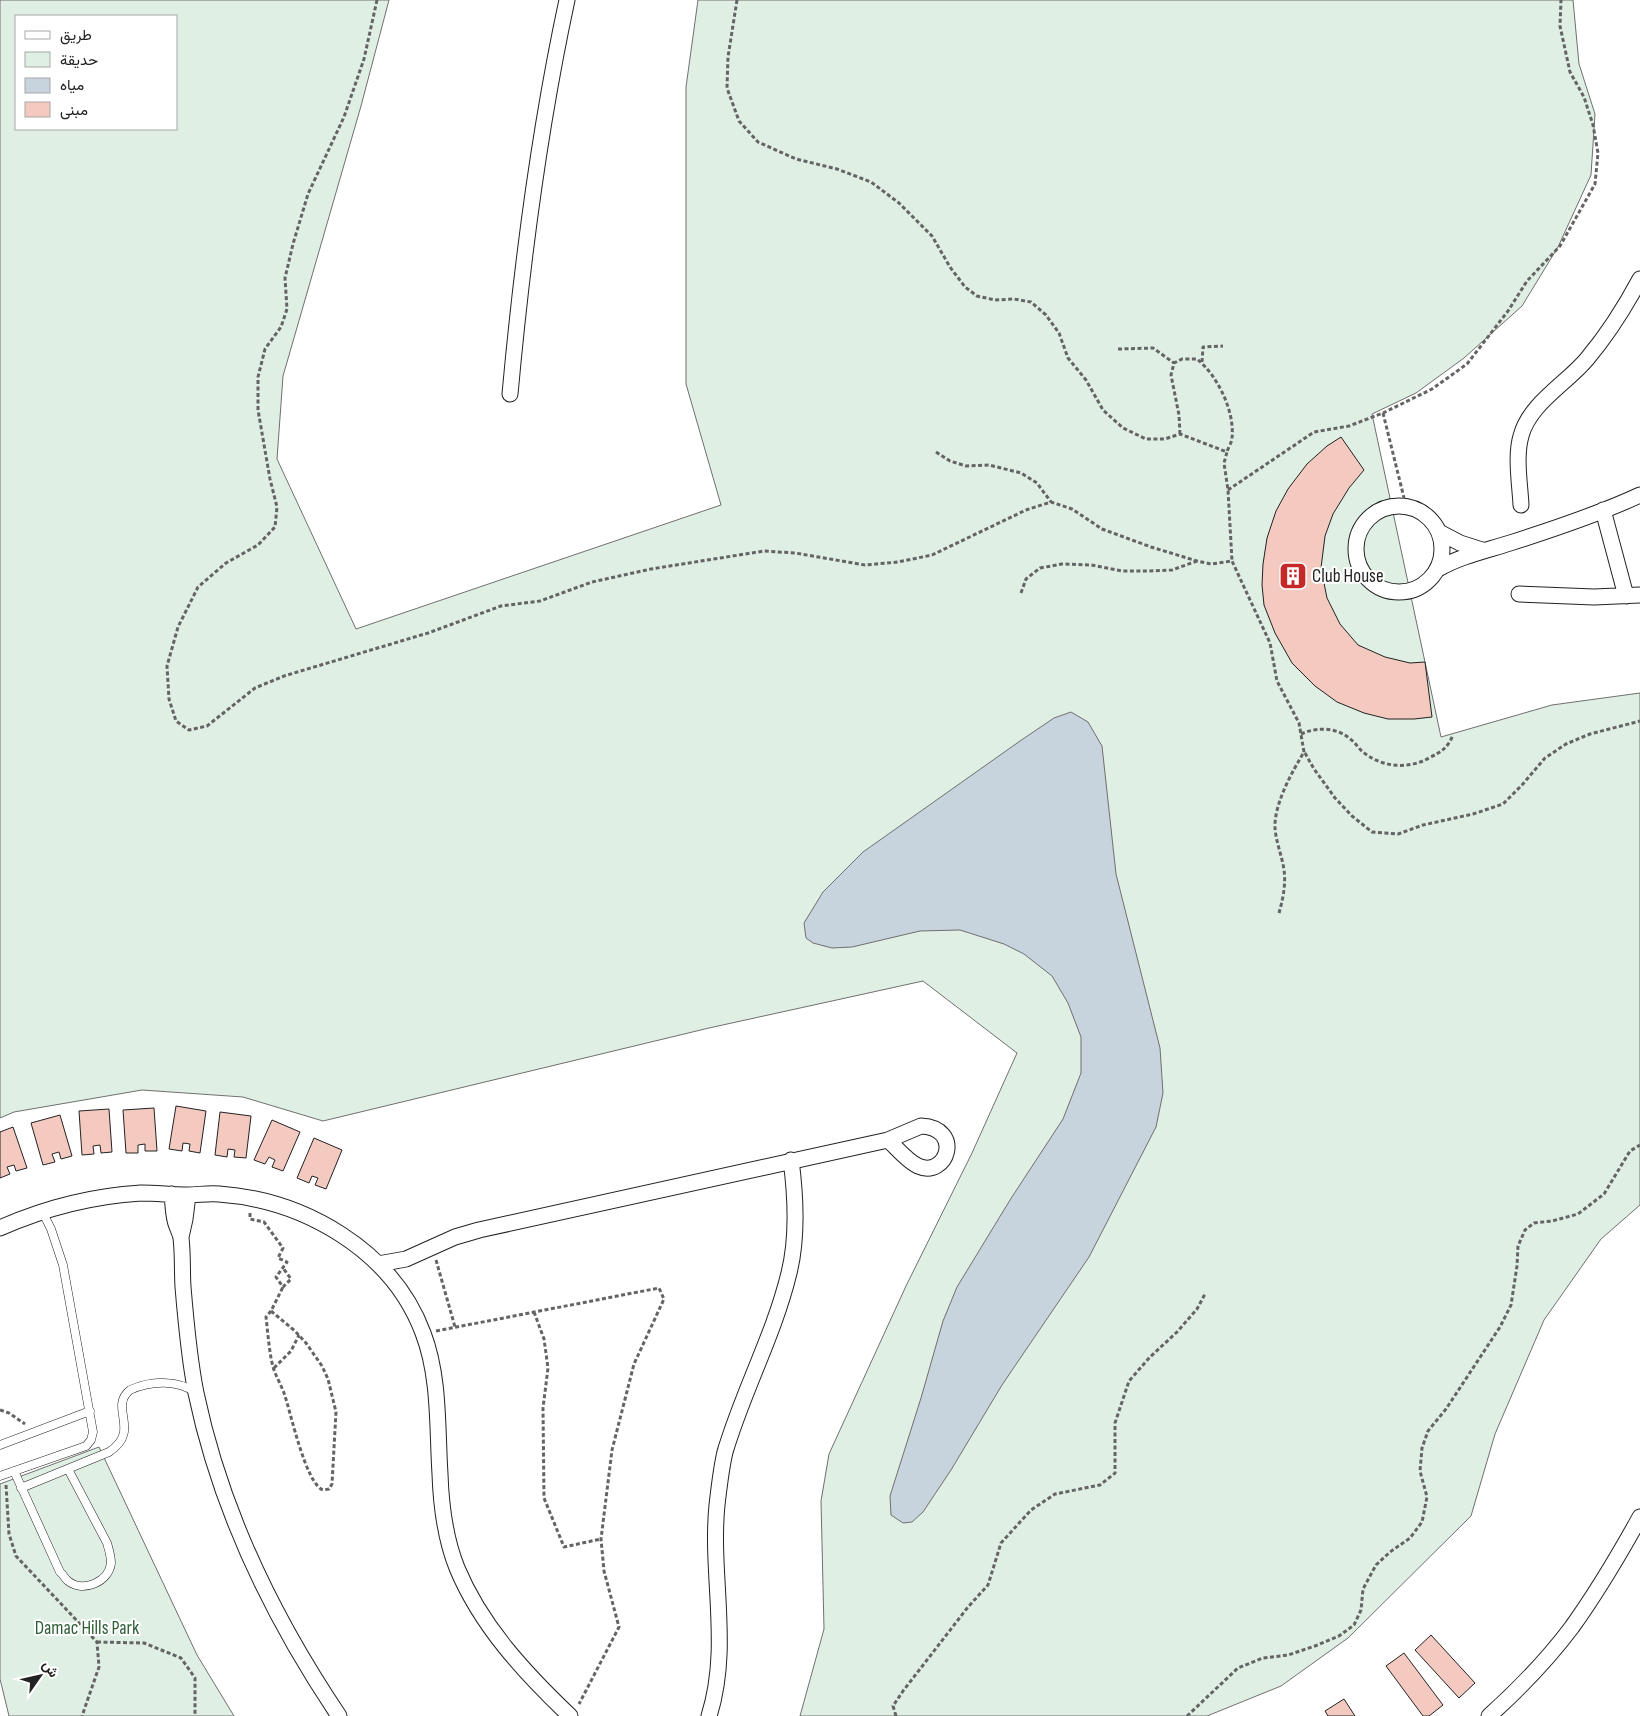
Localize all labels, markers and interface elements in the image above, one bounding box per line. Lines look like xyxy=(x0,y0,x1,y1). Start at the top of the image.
legend xyxy=(15,15,178,130)
text: طريق xyxy=(60,26,92,45)
text: حديقة xyxy=(60,51,98,70)
text: مياه xyxy=(60,76,84,95)
text: مبنى xyxy=(60,101,88,120)
building icon: Club House xyxy=(1278,561,1308,591)
place label: Club House xyxy=(1312,565,1384,588)
park label: Damac Hills Park xyxy=(35,1617,140,1640)
north arrow xyxy=(15,1651,65,1701)
text: ش xyxy=(39,1657,62,1681)

